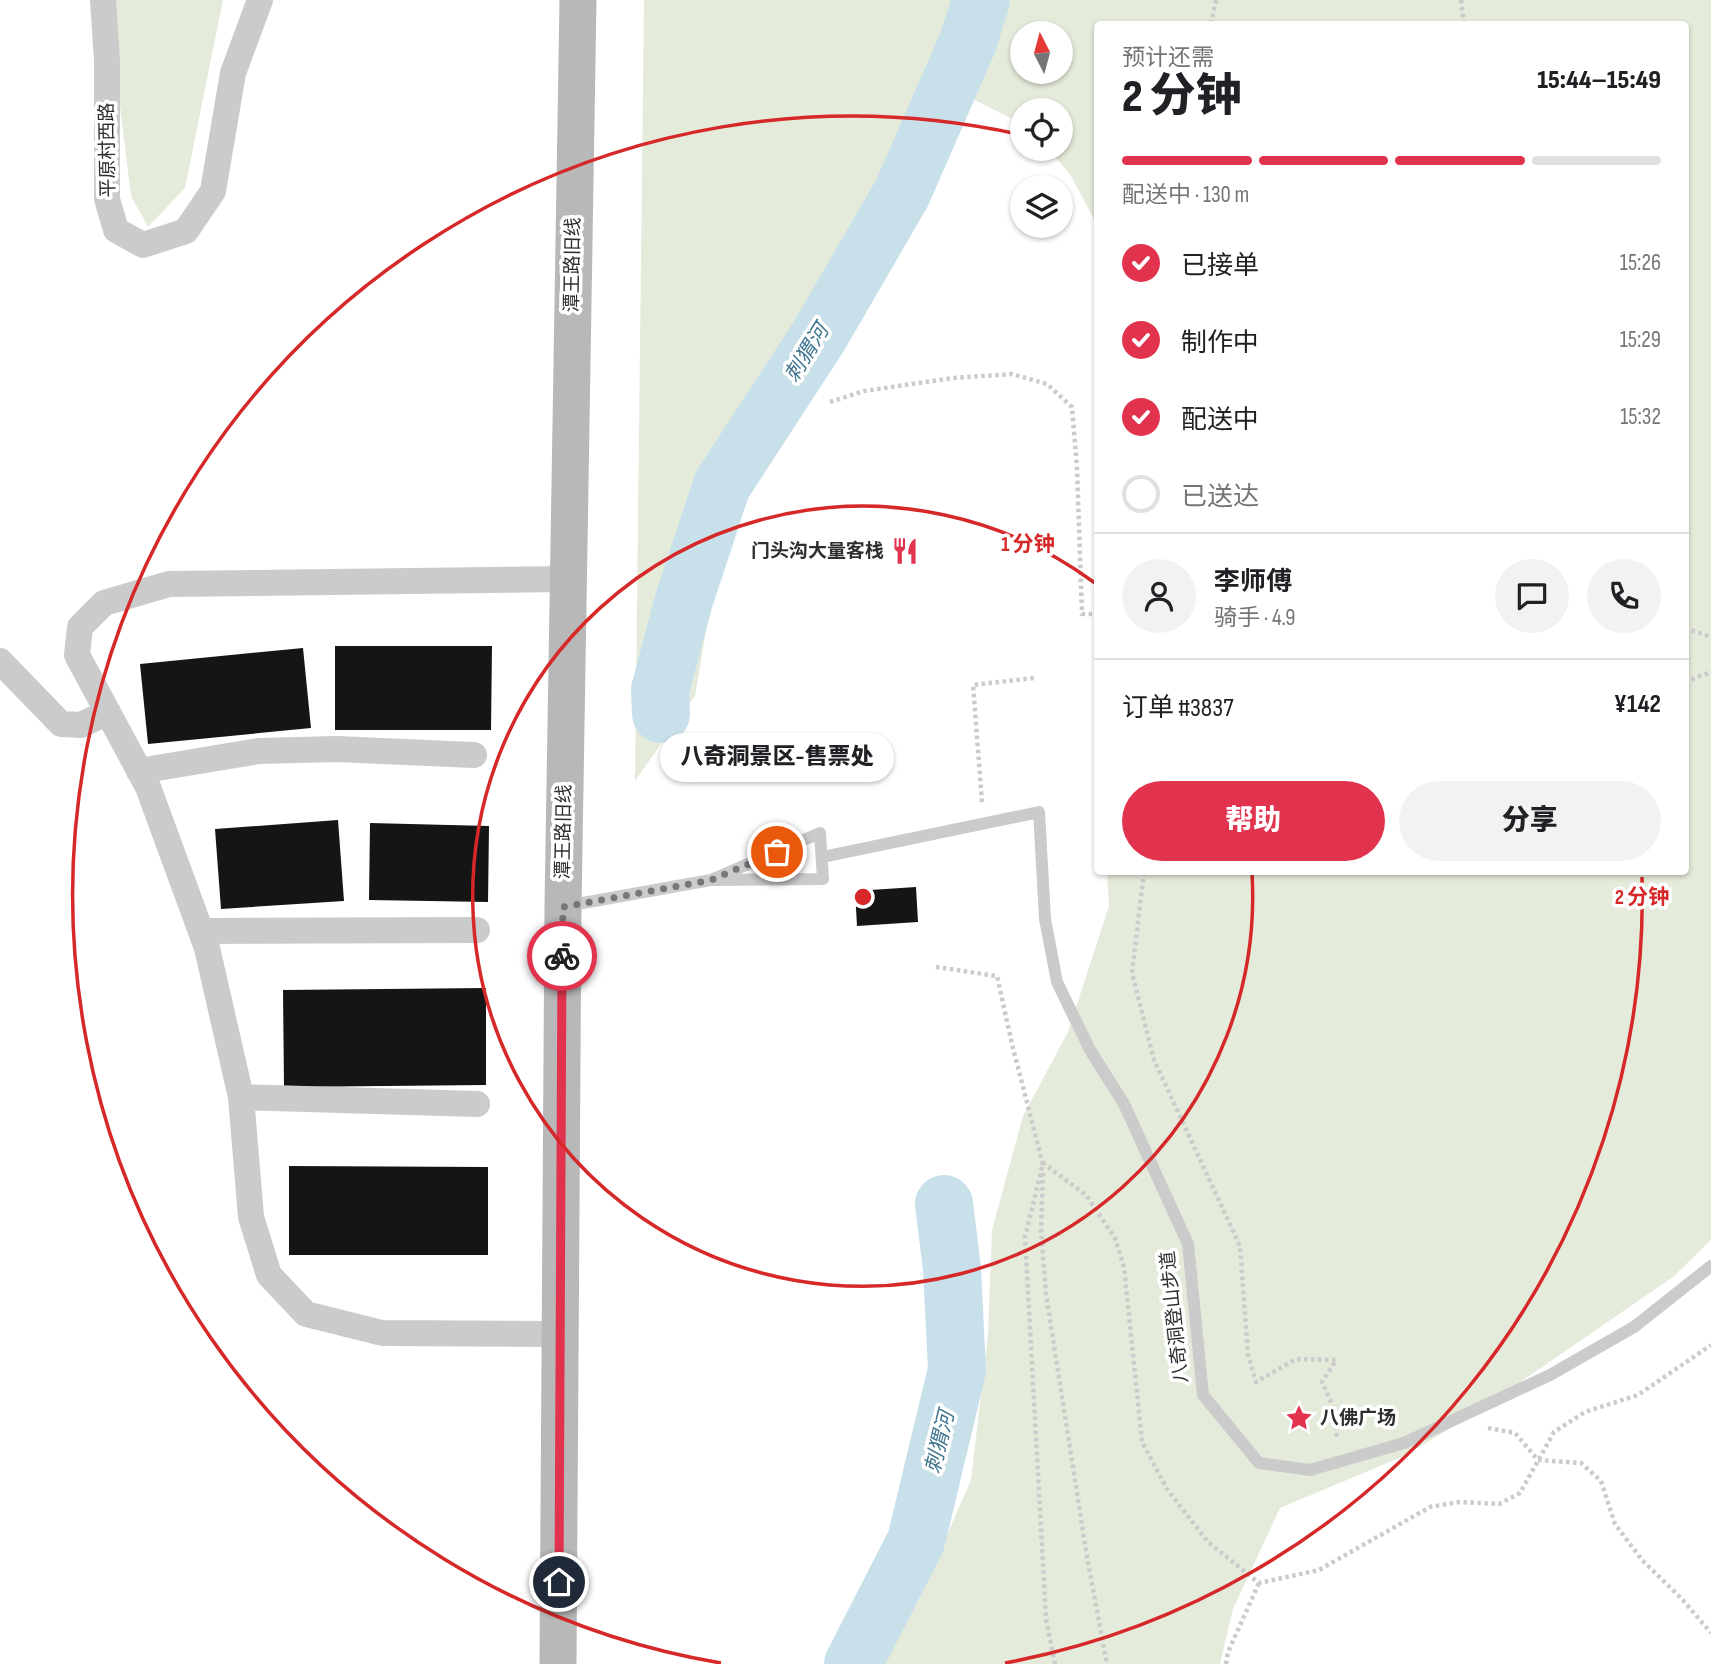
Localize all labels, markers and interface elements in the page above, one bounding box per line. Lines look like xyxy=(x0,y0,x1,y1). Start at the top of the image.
north arrow xyxy=(1010,21,1073,84)
map controls xyxy=(1010,21,1073,238)
text: 预计还需 xyxy=(1122,44,1214,72)
text: 15:44–15:49 xyxy=(1537,65,1661,96)
text: 2 分钟 xyxy=(1122,70,1242,125)
button: locate xyxy=(1010,98,1073,161)
street label: 平原村西路 xyxy=(96,102,120,198)
button: layers xyxy=(1010,175,1073,238)
text: 配送中 · 130 m xyxy=(1122,181,1249,209)
street label: 潭王路旧线 xyxy=(561,217,585,313)
icon: check xyxy=(1122,244,1160,282)
text: 15:26 xyxy=(1620,249,1661,277)
text: 已接单 xyxy=(1181,251,1259,282)
water label: 刺猬河 xyxy=(780,316,836,386)
icon: check xyxy=(1122,321,1160,359)
text: 15:29 xyxy=(1620,326,1661,354)
text: 制作中 xyxy=(1181,328,1259,359)
icon: check xyxy=(1122,398,1160,436)
text: 15:32 xyxy=(1620,403,1661,431)
text: 配送中 xyxy=(1181,405,1259,436)
text: 已送达 xyxy=(1181,482,1259,513)
text: 1 分钟 xyxy=(1001,532,1055,557)
restaurant icon: 门头沟大量客栈 xyxy=(890,536,920,566)
place label: 门头沟大量客栈 xyxy=(751,540,884,563)
button: person xyxy=(1122,559,1196,633)
button: chat xyxy=(1495,559,1569,633)
button: phone xyxy=(1587,559,1661,633)
text: 李师傅 xyxy=(1214,567,1292,598)
text: 骑手 · 4.9 xyxy=(1214,604,1296,632)
text: ¥142 xyxy=(1614,689,1661,720)
text: 订单 #3837 xyxy=(1122,693,1234,724)
callout: 八奇洞景区-售票处 xyxy=(660,733,894,782)
text: 八奇洞景区-售票处 xyxy=(681,743,873,771)
button: 帮助 xyxy=(1122,781,1385,861)
button: 分享 xyxy=(1399,781,1661,861)
street label: 潭王路旧线 xyxy=(552,784,576,880)
pin xyxy=(747,822,807,882)
icon: bag xyxy=(758,833,796,871)
centre of rings xyxy=(851,885,875,909)
text: 2 分钟 xyxy=(1615,885,1669,910)
courier xyxy=(527,921,597,991)
icon: bike xyxy=(543,937,581,975)
street label: 八奇洞登山步道 xyxy=(1157,1250,1193,1384)
place icon: 八佛广场 xyxy=(1284,1403,1314,1433)
water label: 刺猬河 xyxy=(920,1405,961,1476)
place label: 八佛广场 xyxy=(1320,1407,1396,1430)
pin xyxy=(529,1552,589,1612)
icon: home xyxy=(540,1563,578,1601)

